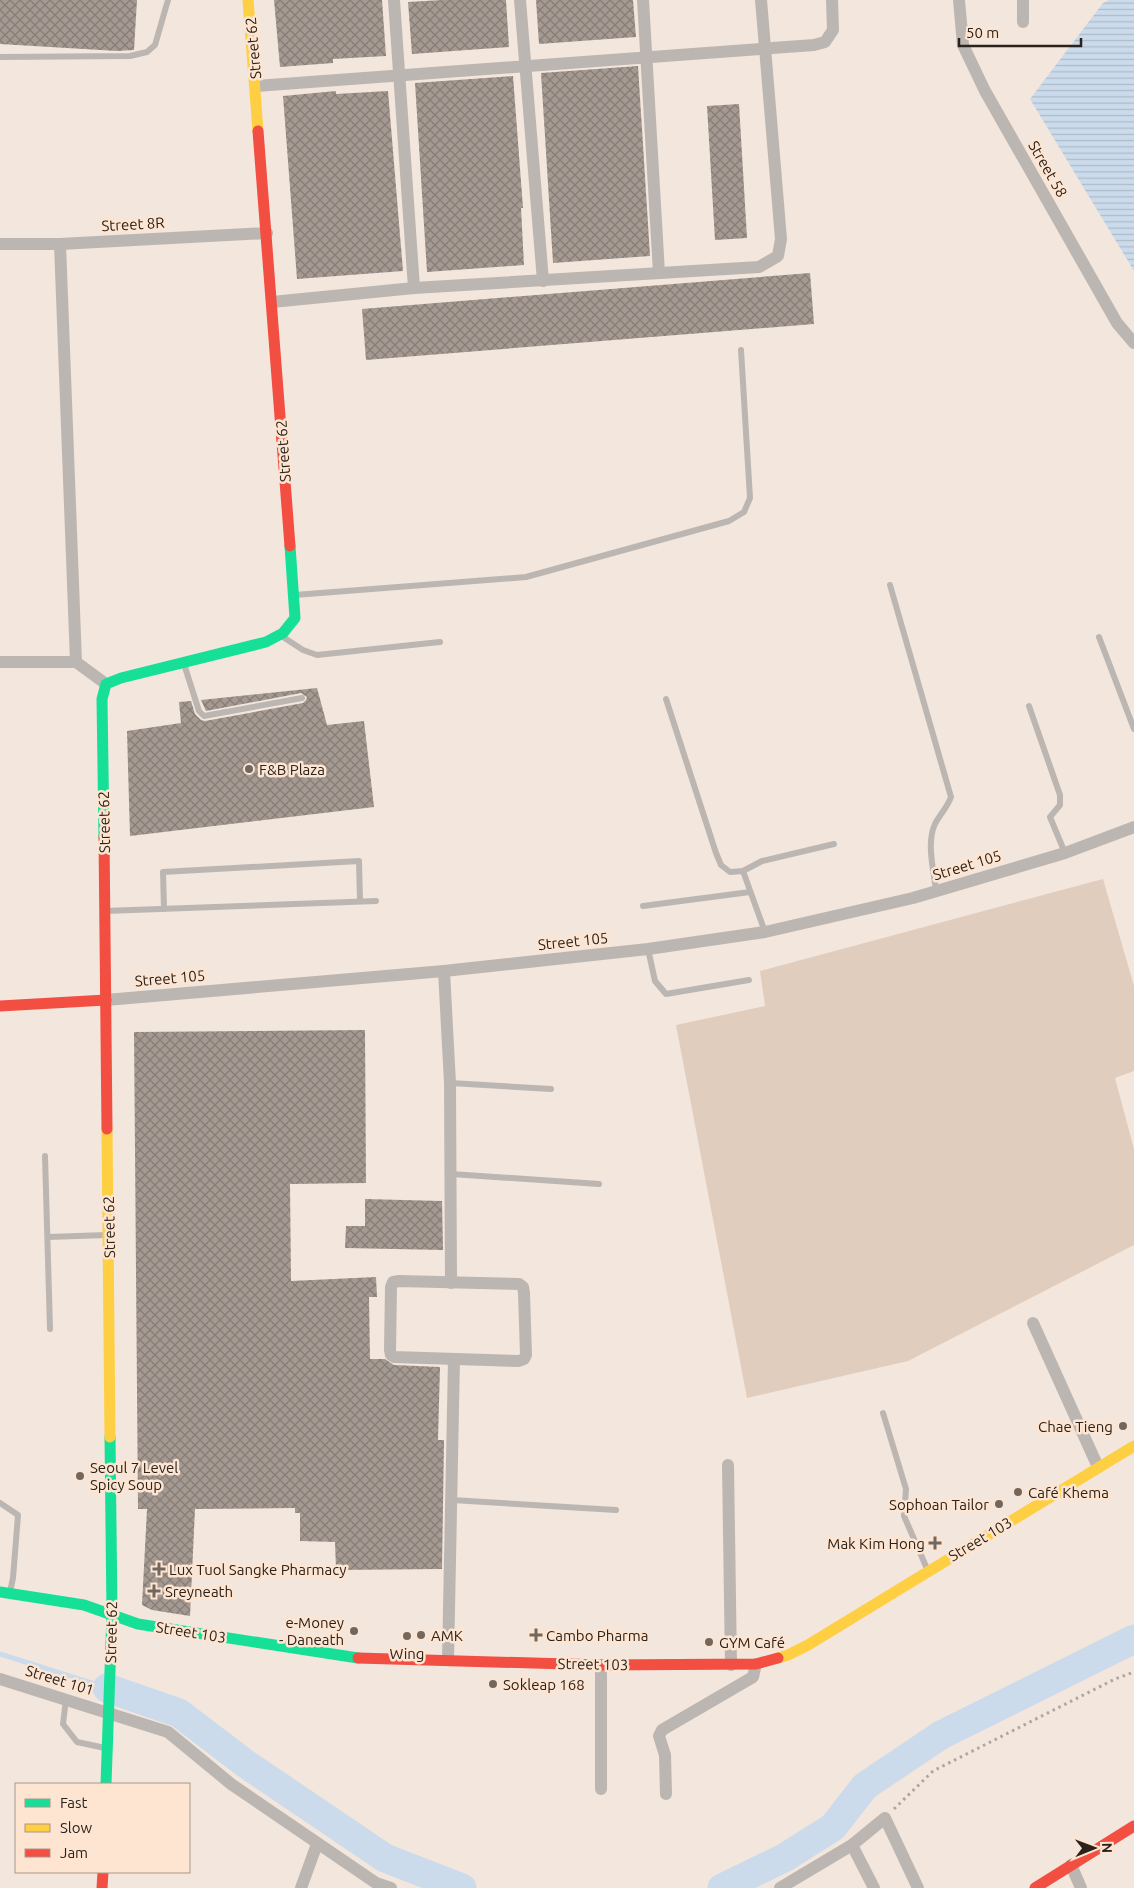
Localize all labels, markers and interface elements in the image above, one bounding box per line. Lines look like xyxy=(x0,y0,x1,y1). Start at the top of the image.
scale bar xyxy=(959,15,1082,47)
street label: Street 62 xyxy=(242,16,264,80)
text: 50 m xyxy=(966,24,999,41)
street label: Street 58 xyxy=(1025,138,1071,200)
street label: Street 8R xyxy=(101,214,165,234)
street label: Street 62 xyxy=(272,419,294,483)
place label: F&B Plaza xyxy=(259,761,325,778)
marker: F&B Plaza xyxy=(243,763,255,775)
street label: Street 62 xyxy=(95,791,113,853)
street label: Street 105 xyxy=(931,847,1003,883)
street label: Street 105 xyxy=(537,929,609,953)
street label: Street 105 xyxy=(134,966,206,990)
street label: Street 62 xyxy=(100,1196,118,1258)
place label: Chae Tieng xyxy=(1038,1418,1113,1435)
marker: Chae Tieng xyxy=(1117,1420,1129,1432)
place label: Seoul 7 Level Spicy Soup xyxy=(90,1459,178,1493)
marker: Seoul 7 Level Spicy Soup xyxy=(74,1470,86,1482)
place label: Café Khema xyxy=(1028,1484,1109,1501)
marker: Café Khema xyxy=(1012,1486,1024,1498)
place label: Sophoan Tailor xyxy=(889,1496,989,1513)
marker: Sophoan Tailor xyxy=(993,1498,1005,1510)
street label: Street 103 xyxy=(945,1514,1015,1564)
place label: Mak Kim Hong xyxy=(827,1535,925,1552)
marker: Mak Kim Hong xyxy=(929,1537,941,1549)
place label: Lux Tuol Sangke Pharmacy xyxy=(169,1561,347,1578)
marker: Lux Tuol Sangke Pharmacy xyxy=(153,1563,165,1575)
place label: Sreyneath xyxy=(165,1583,233,1600)
marker: Sreyneath xyxy=(147,1584,161,1598)
street label: Street 62 xyxy=(102,1601,120,1663)
place label: e-Money - Daneath xyxy=(279,1614,344,1648)
street label: Street 103 xyxy=(155,1618,227,1646)
marker: e-Money - Daneath xyxy=(348,1625,360,1637)
place label: AMK xyxy=(431,1627,463,1644)
place label: Cambo Pharma xyxy=(546,1627,648,1644)
marker: AMK xyxy=(415,1629,427,1641)
marker: Cambo Pharma xyxy=(530,1629,542,1641)
marker: Wing xyxy=(401,1630,413,1642)
place label: GYM Café xyxy=(719,1634,785,1651)
marker: GYM Café xyxy=(703,1636,715,1648)
place label: Wing xyxy=(389,1645,425,1662)
street label: Street 103 xyxy=(558,1655,628,1673)
street label: Street 101 xyxy=(24,1662,96,1698)
place label: Sokleap 168 xyxy=(503,1676,585,1693)
marker: Sokleap 168 xyxy=(487,1678,499,1690)
legend xyxy=(15,1783,190,1873)
text: Fast xyxy=(60,1794,88,1811)
text: Slow xyxy=(60,1819,93,1836)
north arrow xyxy=(1069,1823,1119,1873)
text: N xyxy=(1099,1842,1115,1853)
text: Jam xyxy=(60,1844,88,1861)

